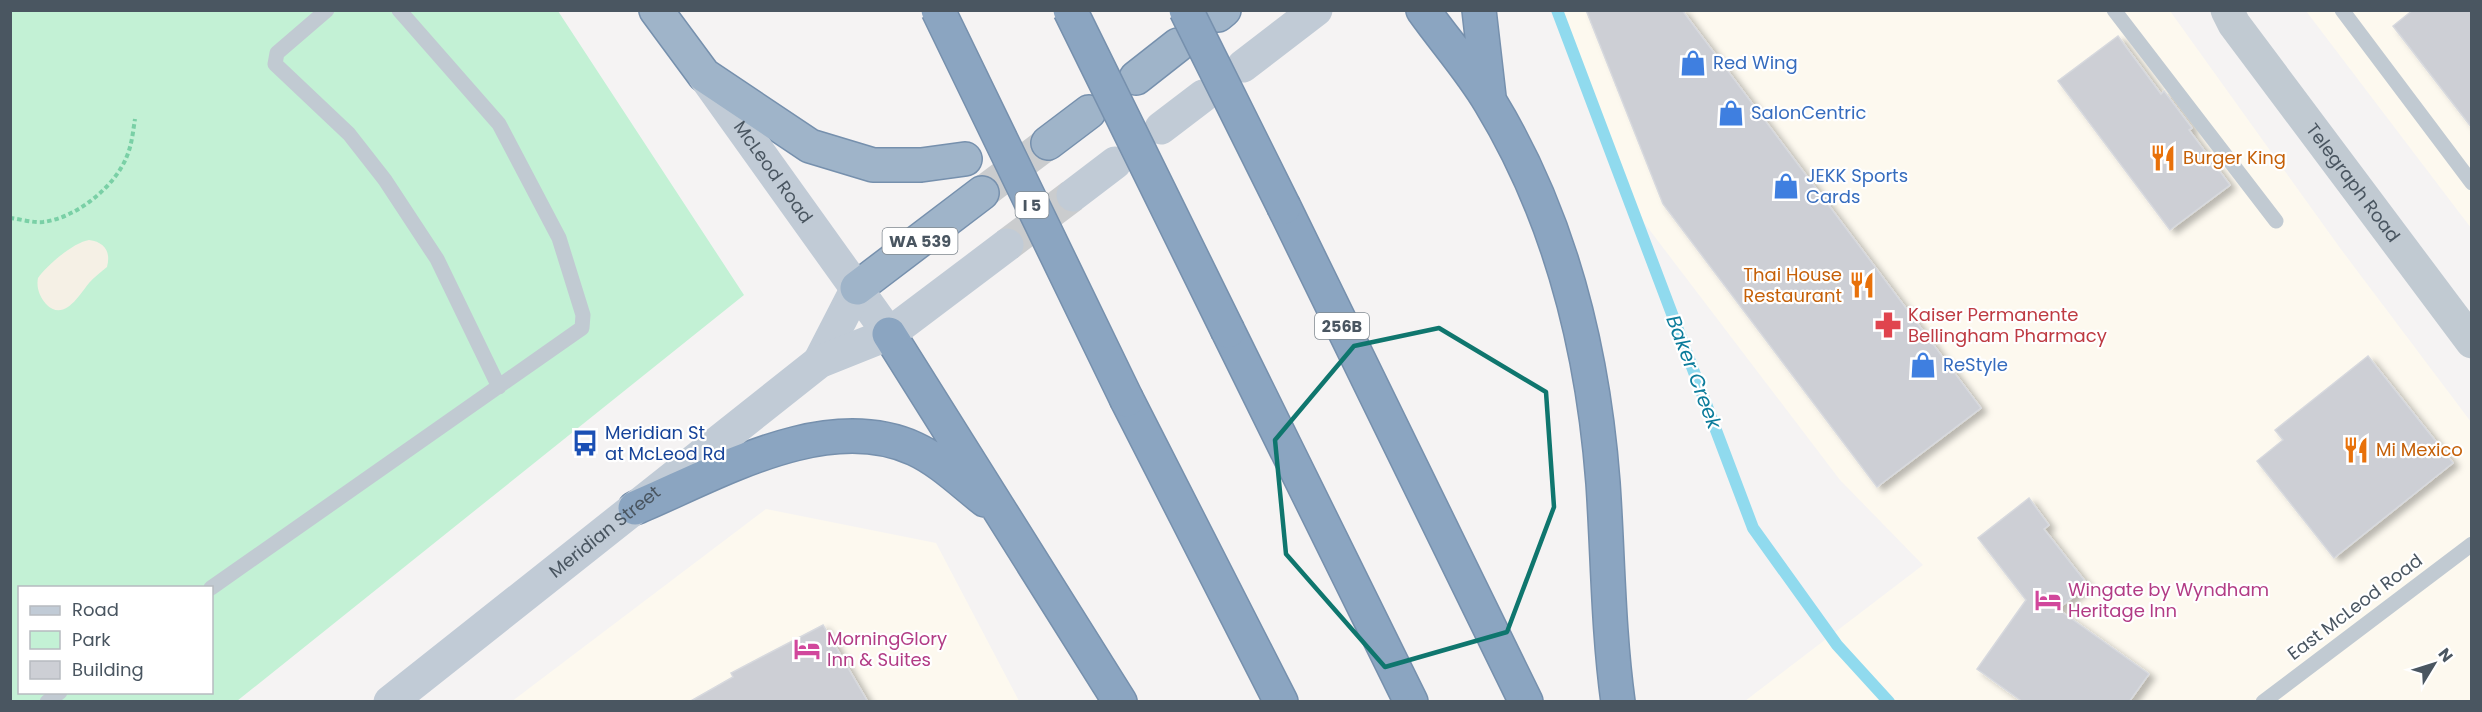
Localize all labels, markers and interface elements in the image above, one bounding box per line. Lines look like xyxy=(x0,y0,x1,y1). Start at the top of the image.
shop icon: Red Wing xyxy=(1678,48,1708,78)
place label: Red Wing xyxy=(1713,50,1798,75)
shop icon: SalonCentric xyxy=(1716,98,1746,128)
place label: SalonCentric xyxy=(1751,100,1866,125)
street label: McLeod Road xyxy=(728,115,819,228)
street label: Telegraph Road xyxy=(2300,118,2406,247)
restaurant icon: Burger King xyxy=(2148,143,2178,173)
place label: Burger King xyxy=(2183,145,2286,170)
place label: JEKK Sports Cards xyxy=(1806,163,1908,209)
shop icon: JEKK Sports Cards xyxy=(1771,171,1801,201)
road number: I 5 xyxy=(1016,192,1048,218)
road number: WA 539 xyxy=(882,228,958,254)
place label: Thai House Restaurant xyxy=(1743,262,1842,308)
restaurant icon: Thai House Restaurant xyxy=(1847,270,1877,300)
place label: Kaiser Permanente Bellingham Pharmacy xyxy=(1908,302,2107,348)
pharmacy icon: Kaiser Permanente Bellingham Pharmacy xyxy=(1873,310,1903,340)
water label: Baker Creek xyxy=(1659,311,1729,435)
road number: 256B xyxy=(1315,313,1369,339)
shop icon: ReStyle xyxy=(1908,350,1938,380)
place label: ReStyle xyxy=(1943,352,2008,377)
place label: Meridian St at McLeod Rd xyxy=(605,420,726,466)
bus stop icon: Meridian St at McLeod Rd xyxy=(570,428,600,458)
restaurant icon: Mi Mexico xyxy=(2341,435,2371,465)
place label: Mi Mexico xyxy=(2376,437,2463,462)
street label: Meridian Street xyxy=(543,479,665,583)
street label: East McLeod Road xyxy=(2282,548,2427,666)
place label: Wingate by Wyndham Heritage Inn xyxy=(2068,577,2269,623)
hotel icon: Wingate by Wyndham Heritage Inn xyxy=(2033,585,2063,615)
legend xyxy=(18,586,213,694)
text: Road xyxy=(72,597,119,622)
place label: MorningGlory Inn & Suites xyxy=(827,626,947,672)
text: Park xyxy=(72,627,111,652)
hotel icon: MorningGlory Inn & Suites xyxy=(792,634,822,664)
north arrow xyxy=(2404,634,2464,694)
text: N xyxy=(2433,643,2458,667)
text: Building xyxy=(72,657,144,682)

